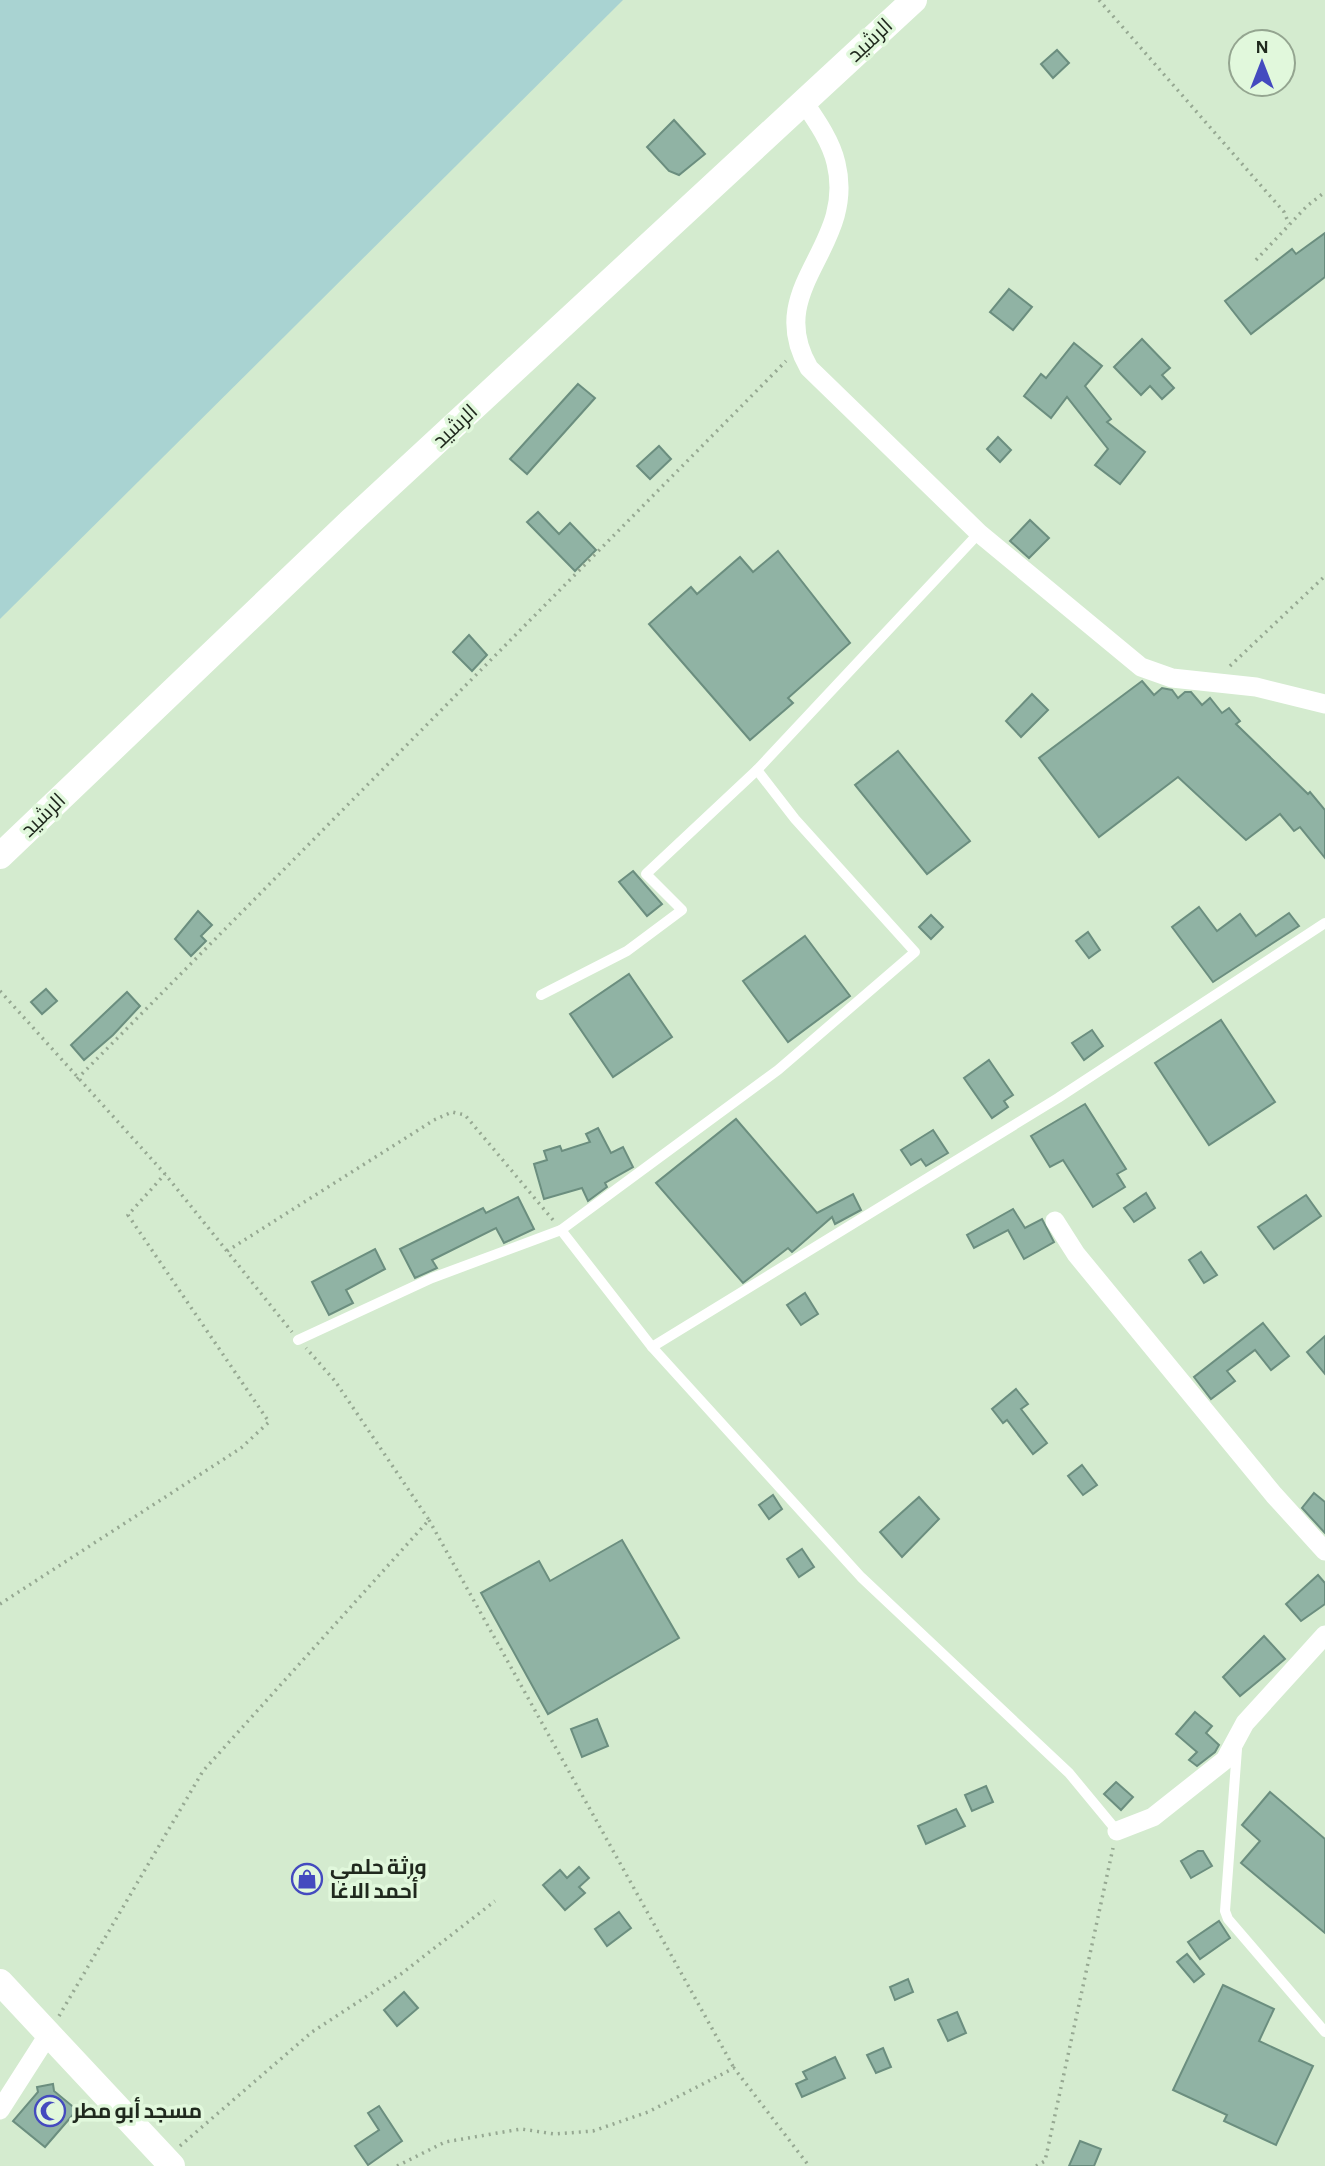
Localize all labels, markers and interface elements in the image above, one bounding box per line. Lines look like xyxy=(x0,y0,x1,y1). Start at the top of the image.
street label: الرشيد xyxy=(844,15,897,67)
north arrow xyxy=(1227,28,1297,98)
text: N xyxy=(1255,38,1269,57)
street label: الرشيد xyxy=(429,401,482,453)
street label: الرشيد xyxy=(17,790,70,842)
place label: ورثة حلمي أحمد الاغا xyxy=(330,1856,427,1902)
shop icon: ورثة حلمي أحمد الاغا xyxy=(290,1862,324,1896)
mosque icon: مسجد أبو مطر xyxy=(33,2094,67,2128)
place label: مسجد أبو مطر xyxy=(72,2097,202,2124)

